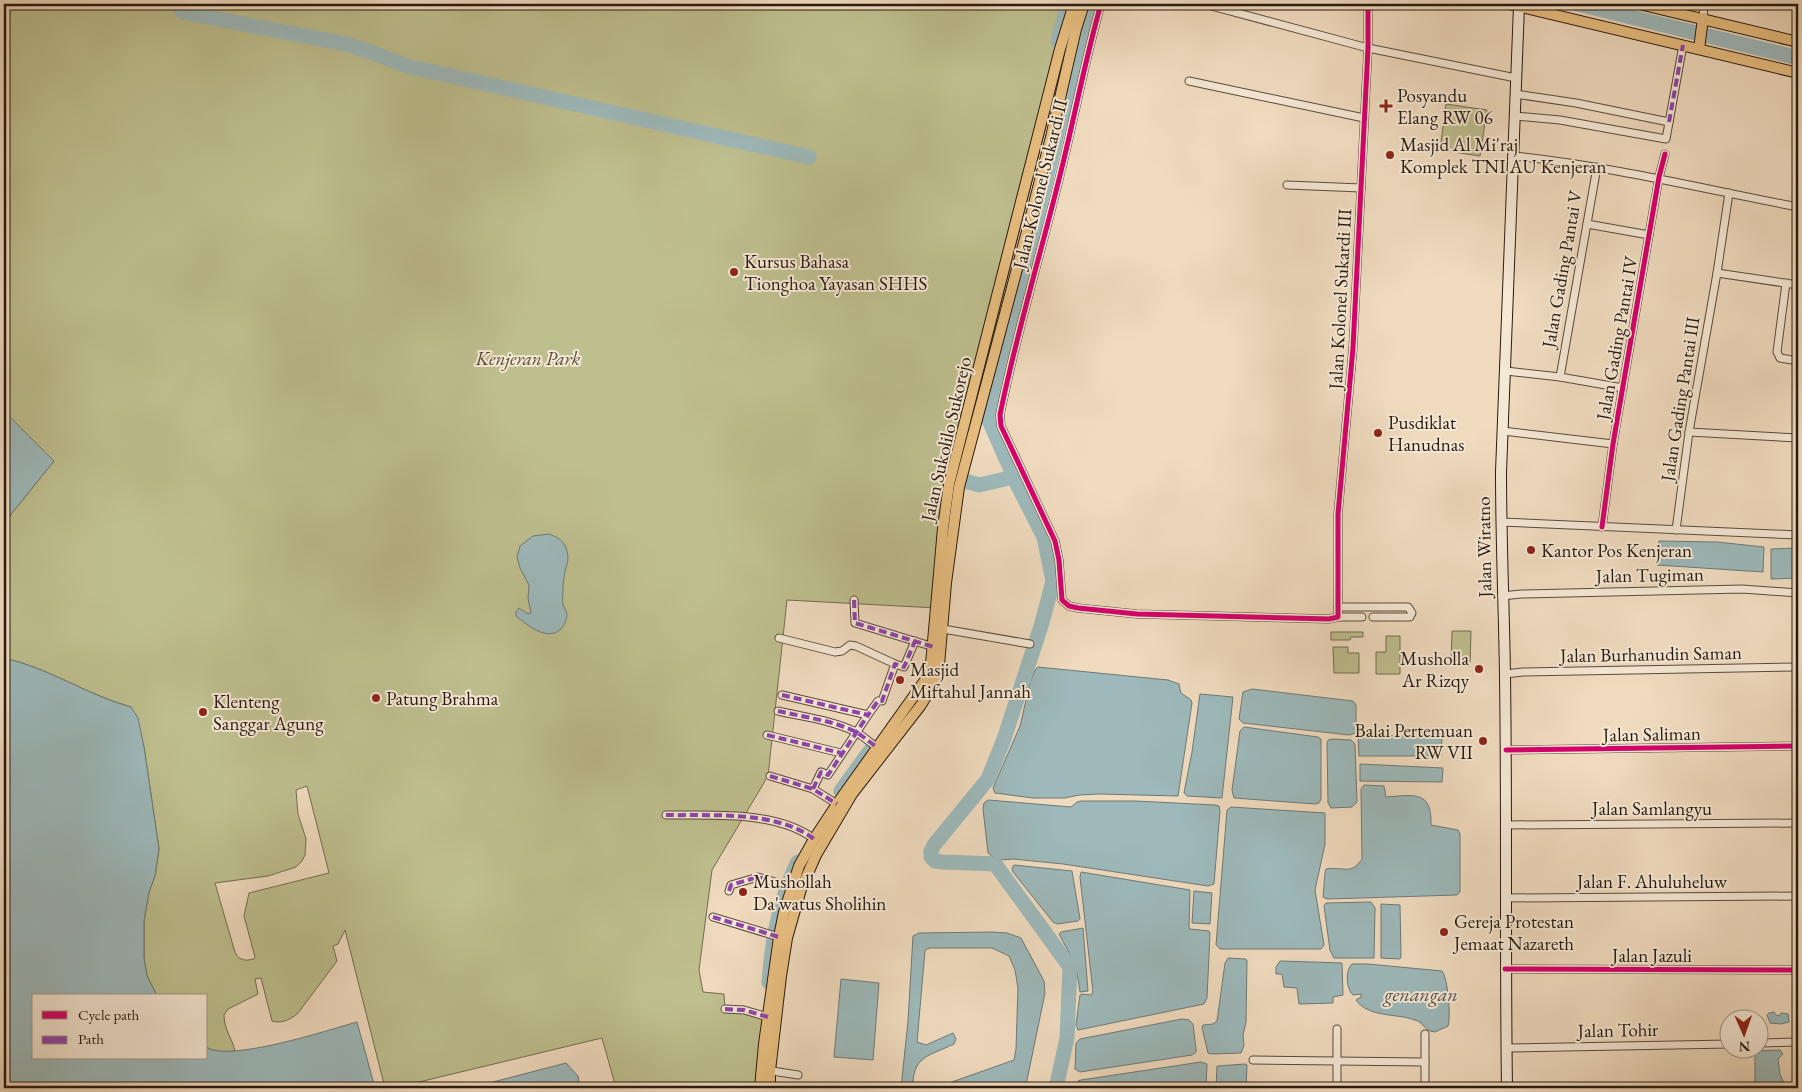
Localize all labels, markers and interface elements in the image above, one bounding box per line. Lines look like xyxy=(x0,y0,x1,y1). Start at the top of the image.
place label: Posyandu Elang RW 06 xyxy=(1397,83,1493,130)
street label: Jalan Kolonel Sukardi II xyxy=(1006,96,1073,274)
marker: Posyandu Elang RW 06 xyxy=(1379,99,1393,113)
place label: Masjid Al Mi'raj Komplek TNI AU Kenjeran xyxy=(1400,132,1606,179)
marker: Masjid Al Mi'raj Komplek TNI AU Kenjeran xyxy=(1384,149,1396,161)
street label: Jalan Gading Pantai V xyxy=(1535,188,1588,352)
street label: Jalan Kolonel Sukardi III xyxy=(1323,207,1357,392)
place label: Kursus Bahasa Tionghoa Yayasan SHHS xyxy=(744,249,928,296)
street label: Jalan Gading Pantai IV xyxy=(1590,254,1644,424)
marker: Kursus Bahasa Tionghoa Yayasan SHHS xyxy=(728,266,740,278)
street label: Jalan Gading Pantai III xyxy=(1654,314,1705,485)
park label: Kenjeran Park xyxy=(475,346,581,371)
street label: Jalan Sukolilo Sukorejo xyxy=(914,354,977,526)
place label: Pusdiklat Hanudnas xyxy=(1388,410,1464,457)
marker: Pusdiklat Hanudnas xyxy=(1372,427,1384,439)
street label: Jalan Wiratno xyxy=(1471,496,1497,600)
place label: Kantor Pos Kenjeran xyxy=(1541,538,1692,563)
marker: Kantor Pos Kenjeran xyxy=(1525,544,1537,556)
street label: Jalan Tugiman xyxy=(1594,562,1704,588)
street label: Jalan Burhanudin Saman xyxy=(1558,640,1742,668)
place label: Musholla Ar Rizqy xyxy=(1400,646,1470,693)
place label: Masjid Miftahul Jannah xyxy=(910,657,1031,704)
marker: Musholla Ar Rizqy xyxy=(1473,663,1485,675)
marker: Masjid Miftahul Jannah xyxy=(894,674,906,686)
place label: Patung Brahma xyxy=(386,686,499,711)
place label: Klenteng Sanggar Agung xyxy=(213,689,324,736)
marker: Patung Brahma xyxy=(370,692,382,704)
marker: Klenteng Sanggar Agung xyxy=(197,706,209,718)
place label: Balai Pertemuan RW VII xyxy=(1355,718,1474,765)
street label: Jalan Saliman xyxy=(1601,721,1701,747)
marker: Balai Pertemuan RW VII xyxy=(1477,735,1489,747)
street label: Jalan Samlangyu xyxy=(1590,796,1712,821)
place label: Mushollah Da'watus Sholihin xyxy=(753,869,886,916)
street label: Jalan F. Ahuluheluw xyxy=(1575,869,1728,894)
marker: Mushollah Da'watus Sholihin xyxy=(737,886,749,898)
place label: Gereja Protestan Jemaat Nazareth xyxy=(1452,909,1574,956)
marker: Gereja Protestan Jemaat Nazareth xyxy=(1438,926,1450,938)
street label: Jalan Jazuli xyxy=(1610,943,1692,968)
water label: genangan xyxy=(1382,981,1458,1007)
legend xyxy=(32,994,208,1060)
text: Cycle path xyxy=(78,1005,140,1024)
north arrow xyxy=(1720,1010,1770,1060)
street label: Jalan Tohir xyxy=(1575,1017,1659,1043)
text: Path xyxy=(78,1029,104,1048)
text: N xyxy=(1738,1038,1750,1056)

